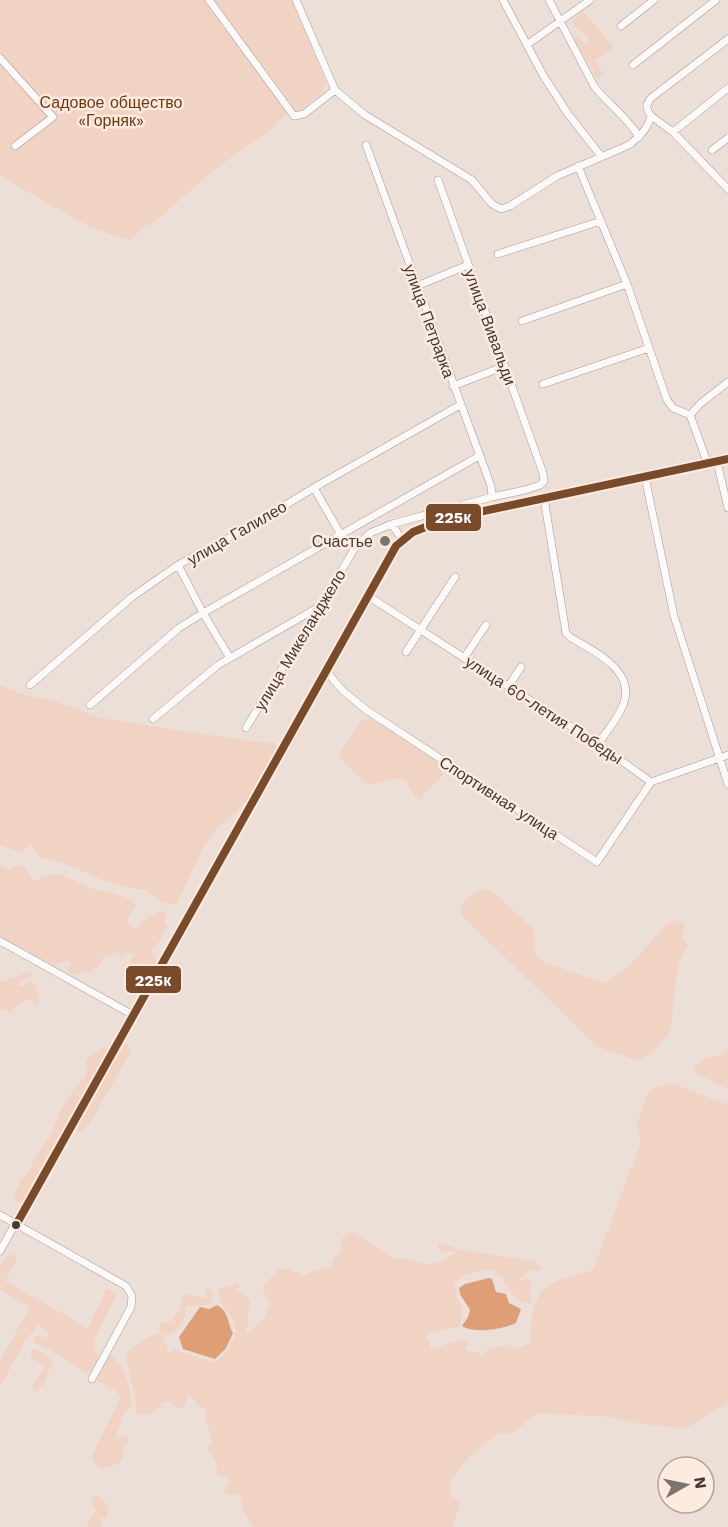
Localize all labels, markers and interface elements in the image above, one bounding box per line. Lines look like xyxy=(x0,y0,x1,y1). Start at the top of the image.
park label: Садовое общество «Горняк» xyxy=(40,93,183,130)
street label: улица Петрарка xyxy=(400,262,458,381)
street label: улица Вивальди xyxy=(460,266,520,388)
street label: улица Галилео xyxy=(184,497,290,569)
line badge: 225к xyxy=(425,503,482,532)
text: 225к xyxy=(435,508,472,527)
place label: Счастье xyxy=(312,532,373,551)
marker: Счастье xyxy=(378,534,392,548)
street label: улица Микеланджело xyxy=(250,566,350,714)
street label: улица 60-летия Победы xyxy=(462,652,626,768)
street label: Спортивная улица xyxy=(436,752,562,844)
line badge: 225к xyxy=(125,965,182,994)
text: 225к xyxy=(135,971,172,990)
unlabelled marker xyxy=(10,1219,22,1231)
north arrow xyxy=(656,1455,716,1515)
text: N xyxy=(690,1475,711,1490)

